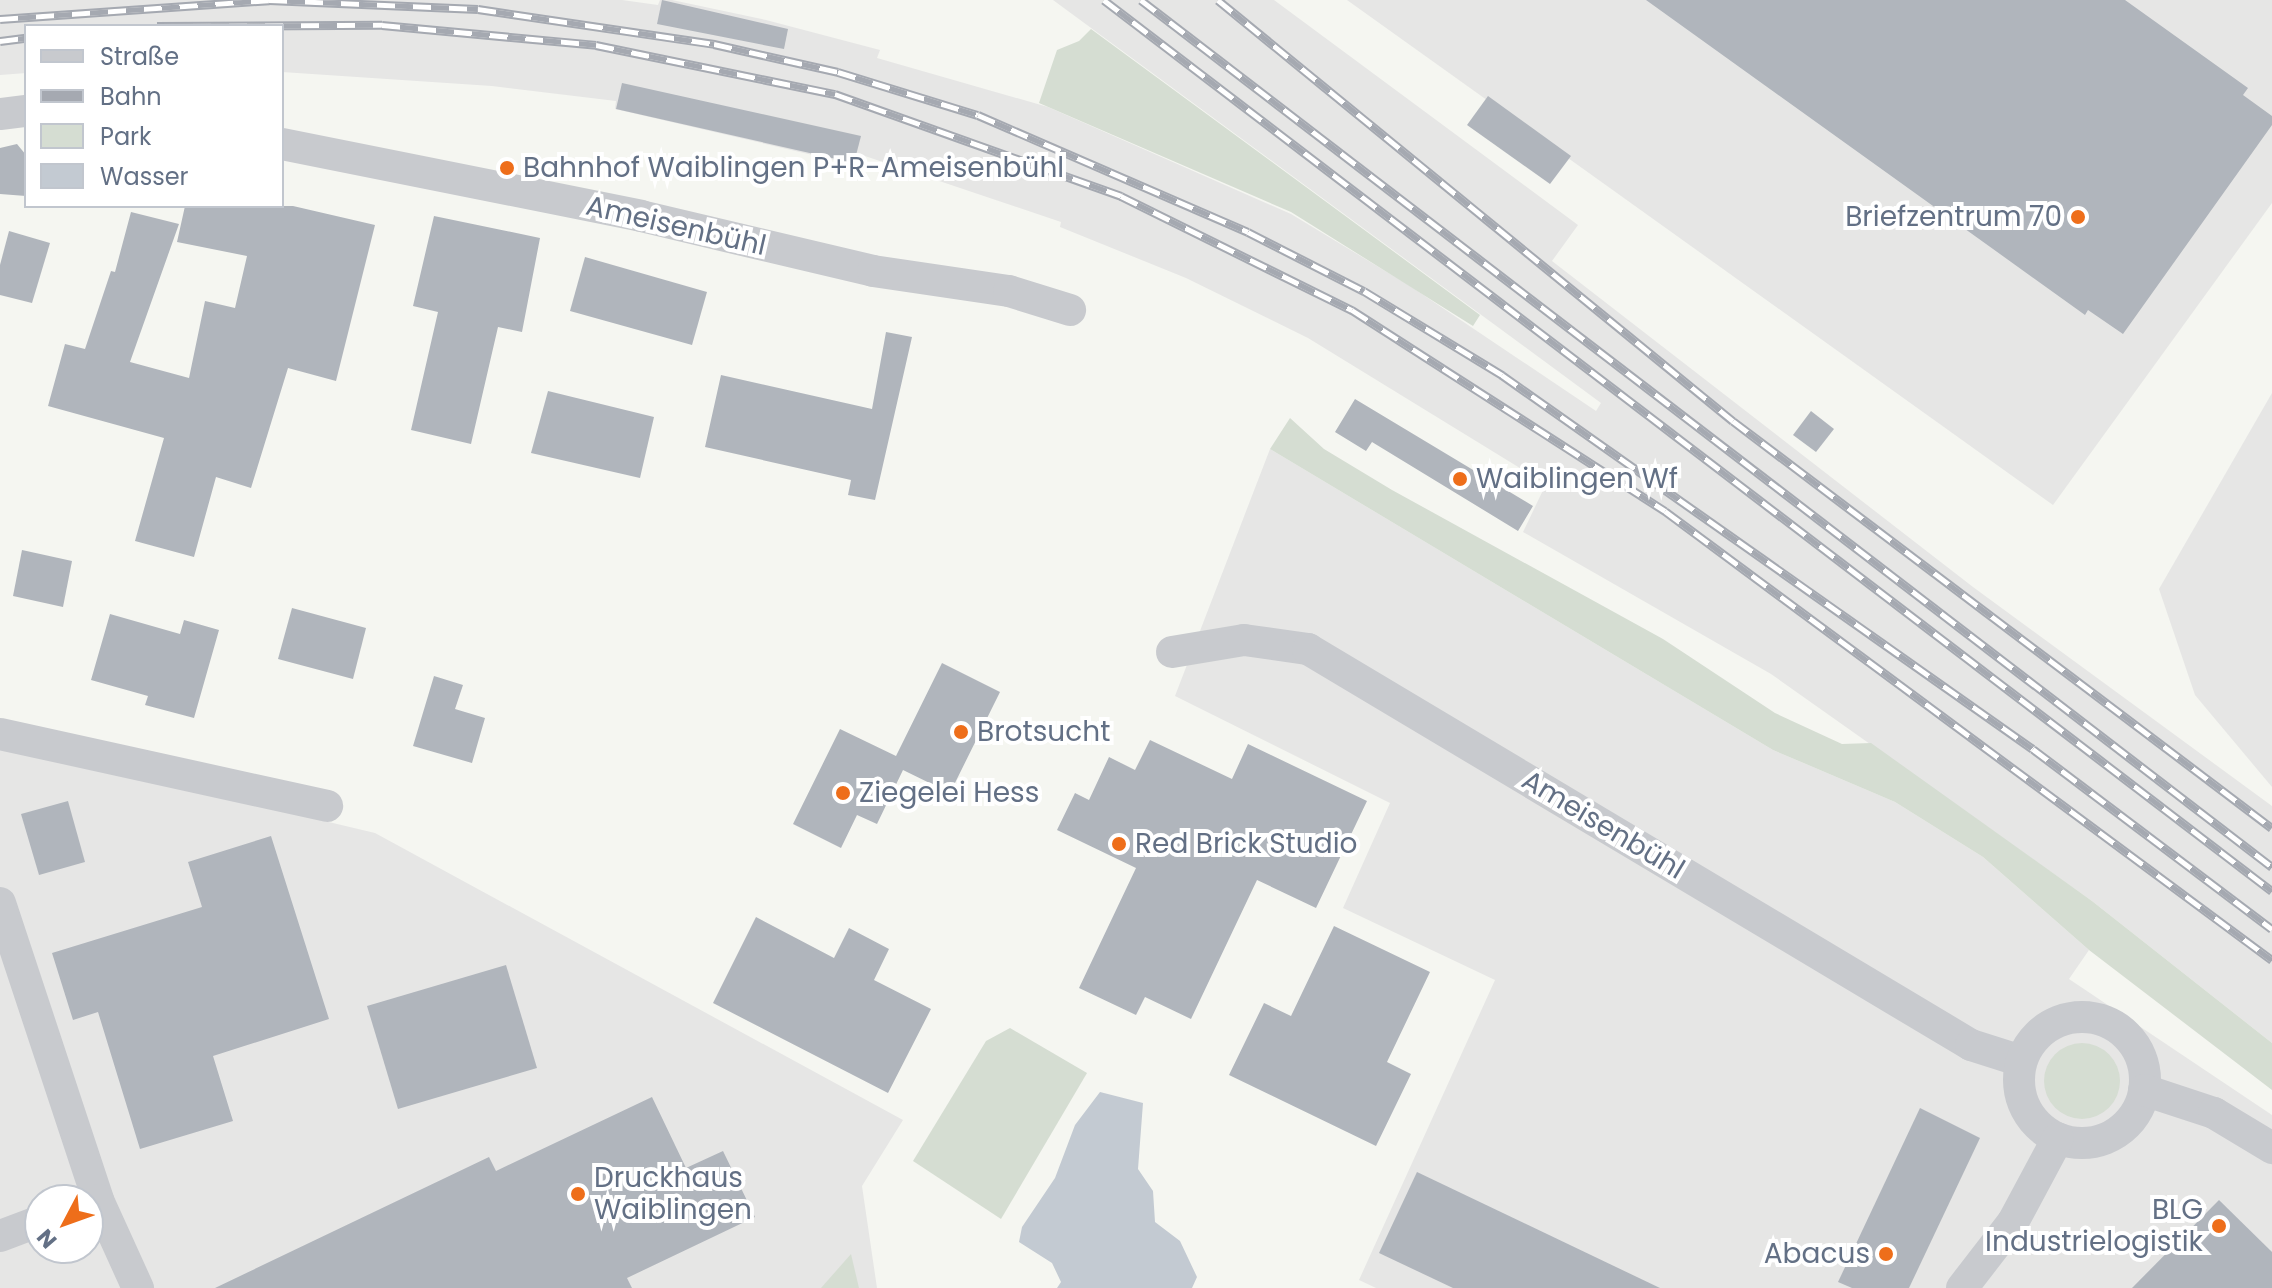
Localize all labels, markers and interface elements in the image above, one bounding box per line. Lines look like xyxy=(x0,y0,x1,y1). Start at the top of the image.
legend xyxy=(24,24,284,208)
text: Straße xyxy=(100,40,179,73)
text: Bahn xyxy=(100,80,162,113)
text: Park xyxy=(100,120,151,153)
place label: Bahnhof Waiblingen P+R-Ameisenbühl xyxy=(523,151,1064,185)
marker: Bahnhof Waiblingen P+R-Ameisenbühl xyxy=(498,159,516,177)
text: Wasser xyxy=(100,160,189,193)
street label: Ameisenbühl xyxy=(583,189,769,263)
place label: Briefzentrum 70 xyxy=(1845,200,2062,234)
marker: Briefzentrum 70 xyxy=(2069,208,2087,226)
place label: Waiblingen Wf xyxy=(1476,462,1678,496)
marker: Waiblingen Wf xyxy=(1451,470,1469,488)
place label: Brotsucht xyxy=(977,715,1110,749)
marker: Brotsucht xyxy=(952,723,970,741)
street label: Ameisenbühl xyxy=(1516,763,1690,887)
place label: Ziegelei Hess xyxy=(859,776,1039,810)
marker: Ziegelei Hess xyxy=(834,784,852,802)
place label: Red Brick Studio xyxy=(1135,827,1357,861)
marker: Red Brick Studio xyxy=(1110,835,1128,853)
place label: Druckhaus Waiblingen xyxy=(594,1161,752,1227)
north arrow xyxy=(24,1184,104,1264)
marker: Druckhaus Waiblingen xyxy=(569,1185,587,1203)
place label: BLG Industrielogistik xyxy=(1985,1193,2203,1259)
marker: BLG Industrielogistik xyxy=(2210,1217,2228,1235)
text: N xyxy=(30,1222,64,1255)
place label: Abacus xyxy=(1764,1237,1870,1271)
marker: Abacus xyxy=(1877,1245,1895,1263)

